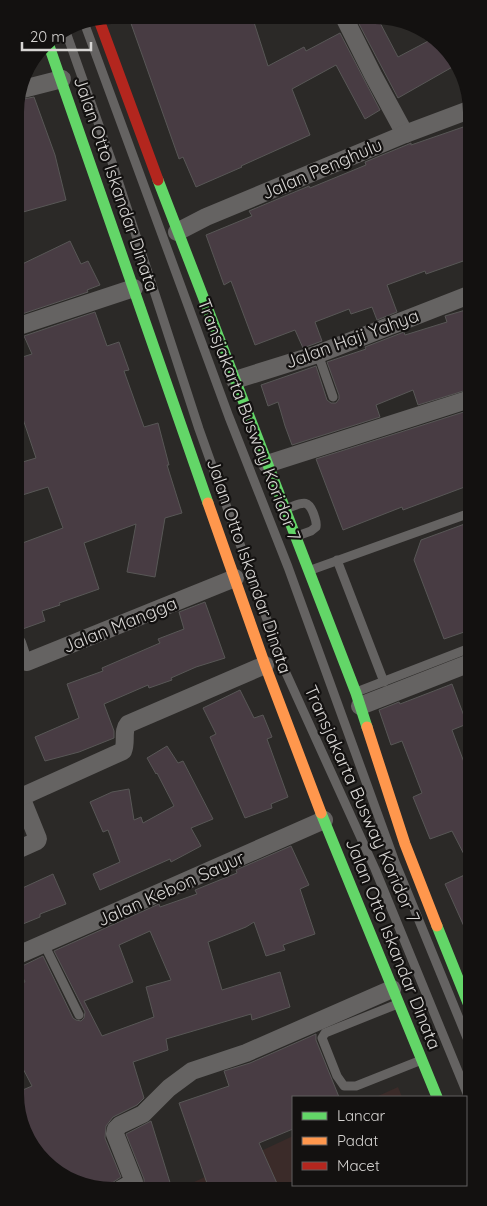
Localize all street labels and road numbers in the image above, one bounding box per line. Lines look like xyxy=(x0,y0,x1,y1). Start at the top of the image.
street label: Jalan Otto Iskandar Dinata xyxy=(69,73,164,294)
street label: Jalan Penghulu xyxy=(258,133,386,204)
street label: Transjakarta Busway Koridor 7 xyxy=(193,295,306,544)
street label: Jalan Haji Yahya xyxy=(282,304,422,373)
street label: Jalan Otto Iskandar Dinata xyxy=(202,455,297,676)
street label: Jalan Mangga xyxy=(59,591,180,658)
street label: Transjakarta Busway Koridor 7 xyxy=(300,681,425,926)
street label: Jalan Otto Iskandar Dinata xyxy=(340,835,446,1053)
street label: Jalan Kebon Sayur xyxy=(93,846,248,931)

